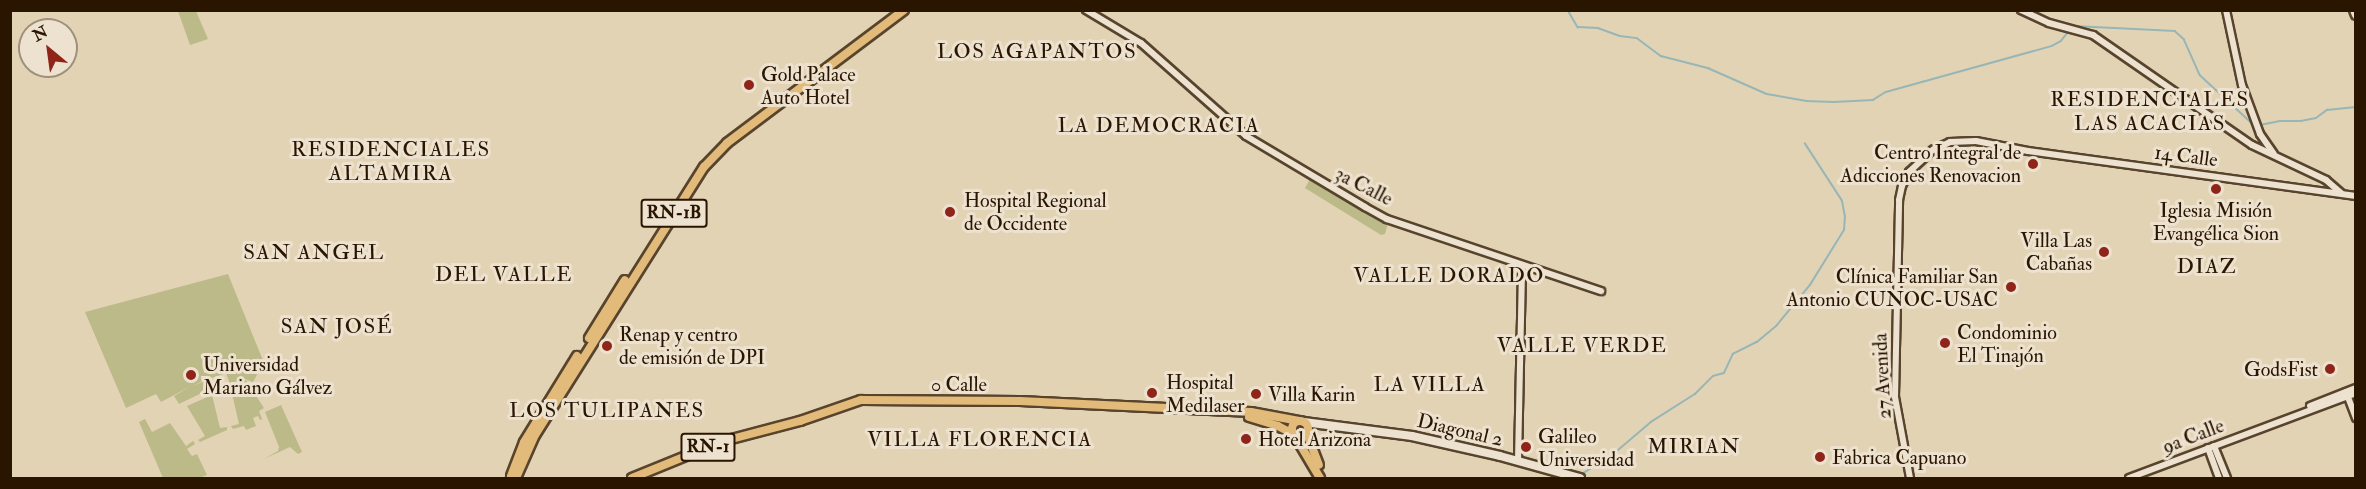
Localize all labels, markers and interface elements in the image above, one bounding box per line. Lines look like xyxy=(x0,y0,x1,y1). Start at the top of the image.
north arrow xyxy=(18,18,78,78)
text: N xyxy=(29,22,51,46)
district label: LOS AGAPANTOS xyxy=(937,39,1137,65)
place label: Gold Palace Auto Hotel xyxy=(761,62,856,109)
marker: Gold Palace Auto Hotel xyxy=(742,78,756,92)
district label: RESIDENCIALES LAS ACACIAS xyxy=(2050,87,2250,137)
district label: LA DEMOCRACIA xyxy=(1058,113,1260,139)
district label: RESIDENCIALES ALTAMIRA xyxy=(291,137,491,187)
place label: Centro Integral de Adicciones Renovacion xyxy=(1840,140,2021,187)
street label: 14 Calle xyxy=(2153,140,2219,172)
marker: Centro Integral de Adicciones Renovacion xyxy=(2026,157,2040,171)
street label: 3a Calle xyxy=(1331,161,1397,211)
marker: Iglesia Misión Evangélica Sion xyxy=(2209,182,2223,196)
place label: Hospital Regional de Occidente xyxy=(964,189,1107,236)
road number: RN-1B xyxy=(640,198,708,228)
place label: Iglesia Misión Evangélica Sion xyxy=(2153,198,2279,245)
marker: Hospital Regional de Occidente xyxy=(941,203,959,221)
place label: Villa Las Cabañas xyxy=(2020,228,2092,275)
district label: SAN ANGEL xyxy=(243,240,385,266)
marker: Villa Las Cabañas xyxy=(2097,245,2111,259)
district label: DIAZ xyxy=(2177,254,2237,280)
district label: DEL VALLE xyxy=(435,262,573,288)
district label: VALLE DORADO xyxy=(1353,263,1545,289)
place label: Clínica Familiar San Antonio CUNOC-USAC xyxy=(1786,264,1998,311)
marker: Clínica Familiar San Antonio CUNOC-USAC xyxy=(2002,278,2020,296)
district label: SAN JOSÉ xyxy=(281,314,393,340)
place label: Condominio El Tinajón xyxy=(1957,320,2057,367)
place label: Renap y centro de emisión de DPI xyxy=(619,322,765,369)
street label: 27 Avenida xyxy=(1868,332,1896,420)
district label: VALLE VERDE xyxy=(1497,333,1667,359)
marker: Condominio El Tinajón xyxy=(1938,336,1952,350)
marker: Renap y centro de emisión de DPI xyxy=(600,339,614,353)
place label: Universidad Mariano Gálvez xyxy=(203,352,332,399)
place label: GodsFist xyxy=(2244,357,2318,381)
marker: GodsFist xyxy=(2323,362,2337,376)
marker: Universidad Mariano Gálvez xyxy=(184,368,198,382)
place label: Hospital Medilaser xyxy=(1166,370,1245,417)
street label: 0 Calle xyxy=(931,372,987,396)
district label: LA VILLA xyxy=(1374,372,1486,398)
place label: Villa Karin xyxy=(1268,382,1355,406)
marker: Hospital Medilaser xyxy=(1143,384,1161,402)
marker: Villa Karin xyxy=(1249,387,1263,401)
district label: LOS TULIPANES xyxy=(509,398,705,424)
street label: Diagonal 2 xyxy=(1415,408,1505,452)
street label: 9a Calle xyxy=(2159,413,2227,459)
place label: Galileo Universidad xyxy=(1538,424,1634,471)
district label: VILLA FLORENCIA xyxy=(867,427,1093,453)
place label: Hotel Arizona xyxy=(1258,427,1371,451)
road number: RN-1 xyxy=(680,432,736,462)
marker: Hotel Arizona xyxy=(1239,432,1253,446)
district label: MIRIAN xyxy=(1647,434,1741,460)
marker: Galileo Universidad xyxy=(1519,440,1533,454)
place label: Fabrica Capuano xyxy=(1832,445,1966,469)
marker: Fabrica Capuano xyxy=(1813,450,1827,464)

